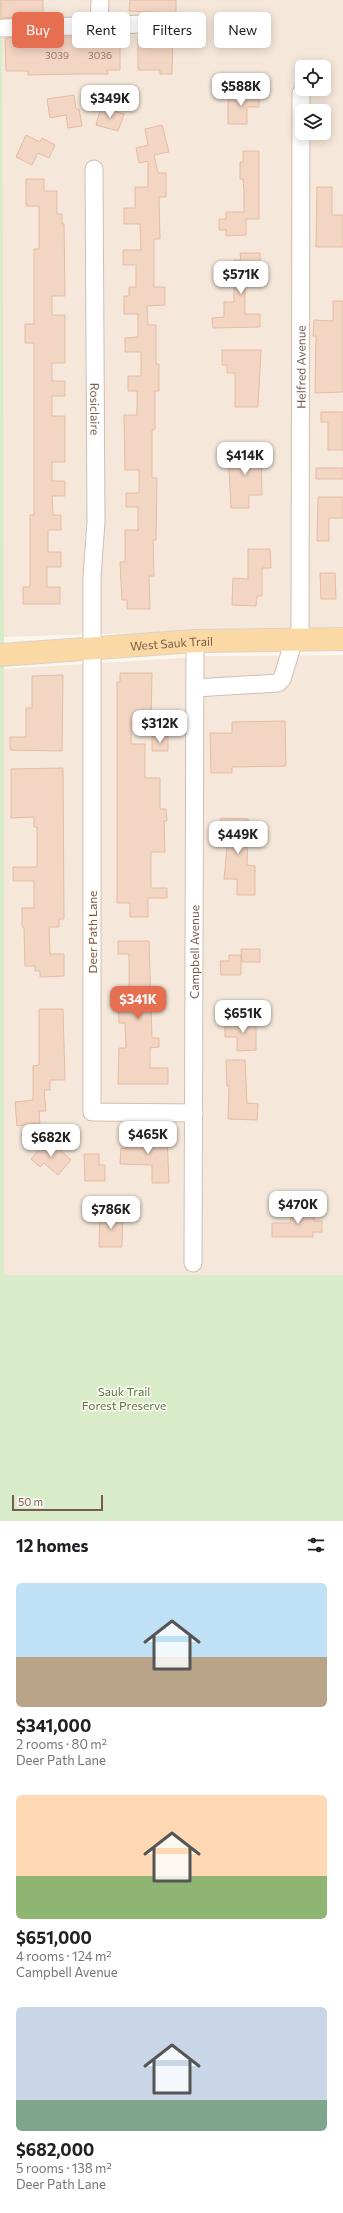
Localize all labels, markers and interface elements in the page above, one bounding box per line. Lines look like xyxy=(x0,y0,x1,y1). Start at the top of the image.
chip: Buy xyxy=(12,12,64,48)
chip: Rent xyxy=(72,12,130,48)
chip: Filters xyxy=(138,12,206,48)
chip: New xyxy=(214,12,271,48)
house number: 3039 xyxy=(45,49,69,61)
house number: 3036 xyxy=(88,49,112,61)
map controls xyxy=(295,60,331,140)
button: locate xyxy=(295,60,331,96)
pin: $588K xyxy=(213,73,269,107)
text: $588K xyxy=(221,78,261,94)
pin: $349K xyxy=(82,85,138,119)
text: $349K xyxy=(90,90,130,106)
button: layers xyxy=(295,104,331,140)
pin: $571K xyxy=(213,261,269,295)
text: $571K xyxy=(222,266,260,282)
street label: Helfred Avenue xyxy=(293,325,308,409)
street label: Rosiclaire xyxy=(88,383,103,435)
pin: $414K xyxy=(217,442,273,476)
text: $414K xyxy=(226,447,264,463)
street label: West Sauk Trail xyxy=(130,634,213,653)
pin: $312K xyxy=(132,710,188,744)
text: $312K xyxy=(141,715,179,731)
pin: $449K xyxy=(210,821,266,855)
text: $449K xyxy=(218,826,258,842)
street label: Deer Path Lane xyxy=(85,891,99,973)
street label: Campbell Avenue xyxy=(187,905,201,999)
pin: $341K xyxy=(110,986,166,1020)
text: $341K xyxy=(119,991,157,1007)
pin: $651K xyxy=(215,1000,271,1034)
text: $651K xyxy=(224,1005,262,1021)
pin: $465K xyxy=(120,1121,176,1155)
pin: $682K xyxy=(23,1124,79,1158)
text: $465K xyxy=(128,1126,168,1142)
text: $682K xyxy=(31,1129,71,1145)
pin: $470K xyxy=(270,1191,326,1225)
pin: $786K xyxy=(83,1196,139,1230)
text: $470K xyxy=(278,1196,318,1212)
text: $786K xyxy=(91,1201,131,1217)
park label: Sauk Trail Forest Preserve xyxy=(82,1384,166,1412)
scale bar xyxy=(12,1493,103,1512)
text: 50 m xyxy=(18,1495,43,1508)
icon: filters xyxy=(305,1534,327,1556)
text: 12 homes xyxy=(16,1535,88,1556)
icon: home xyxy=(136,1609,208,1681)
text: $341,000 xyxy=(16,1715,91,1736)
text: 2 rooms · 80 m² xyxy=(16,1736,107,1752)
text: Deer Path Lane xyxy=(16,1752,106,1768)
icon: home xyxy=(136,1821,208,1893)
text: $651,000 xyxy=(16,1927,92,1948)
text: 4 rooms · 124 m² xyxy=(16,1948,112,1964)
text: Campbell Avenue xyxy=(16,1964,118,1980)
icon: home xyxy=(136,2033,208,2105)
text: $682,000 xyxy=(16,2139,94,2160)
text: 5 rooms · 138 m² xyxy=(16,2160,112,2176)
text: Deer Path Lane xyxy=(16,2176,106,2192)

